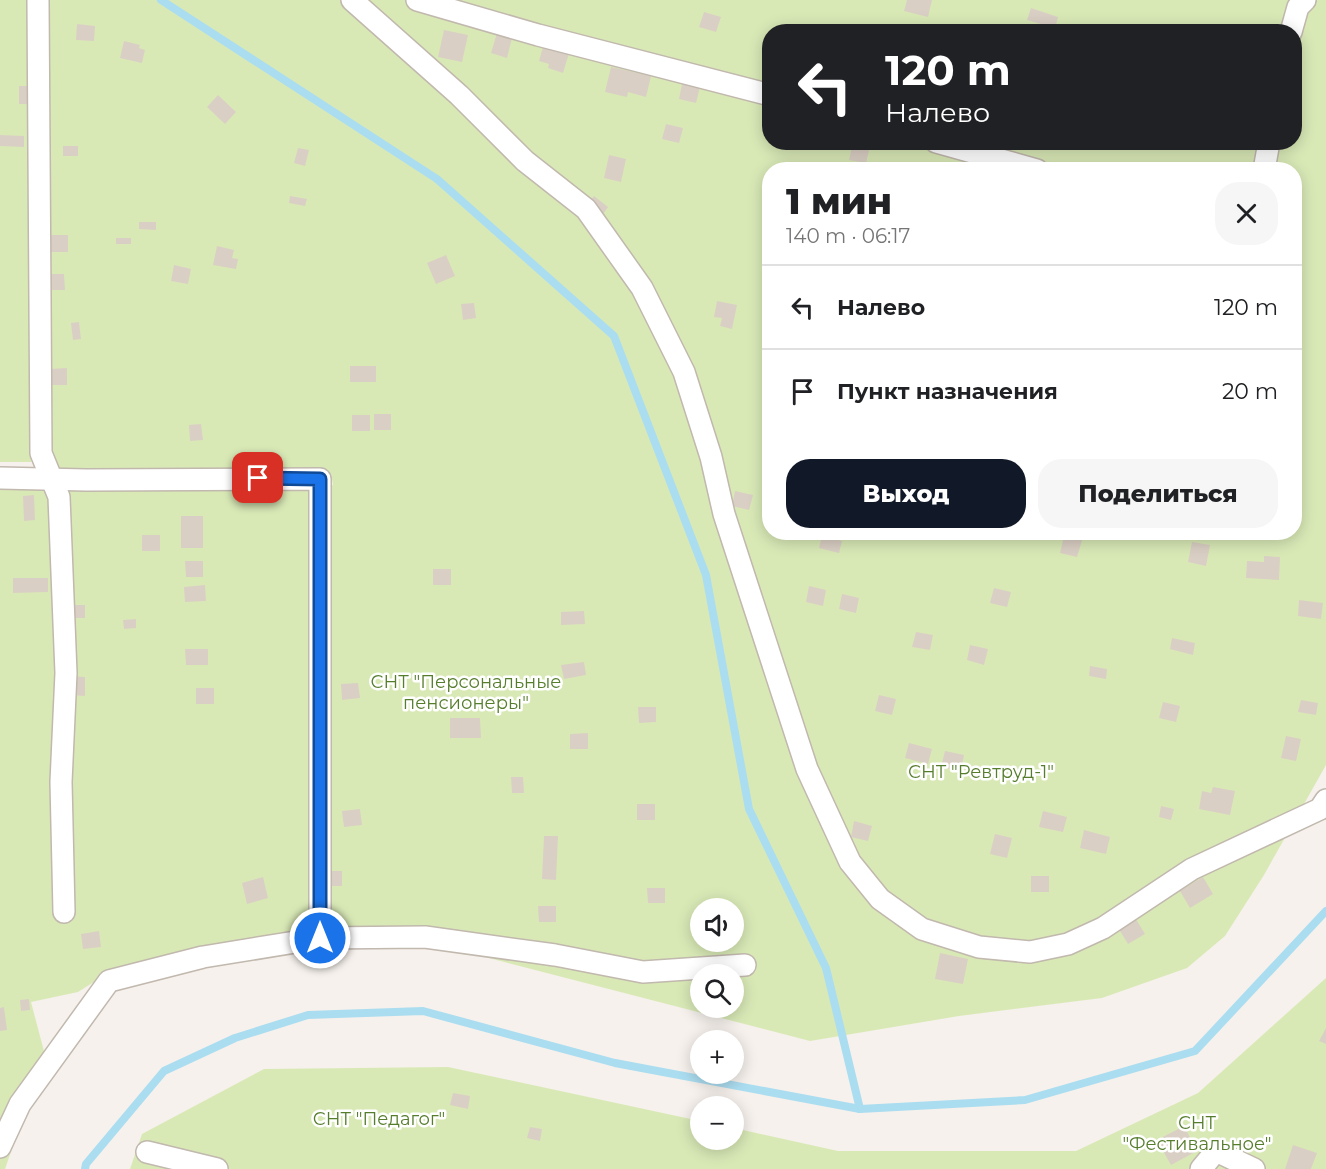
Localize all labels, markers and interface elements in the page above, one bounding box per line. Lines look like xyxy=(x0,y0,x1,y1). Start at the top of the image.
text: 120 m xyxy=(885,44,1011,96)
icon: left xyxy=(786,48,864,126)
text: Налево xyxy=(885,96,990,129)
text: 1 мин xyxy=(786,179,892,223)
button: close xyxy=(1215,182,1278,245)
text: 140 m · 06:17 xyxy=(786,224,910,248)
icon: left xyxy=(786,291,819,324)
text: Налево xyxy=(837,294,925,321)
text: 120 m xyxy=(1214,294,1278,321)
icon: arrive xyxy=(786,375,819,408)
text: Пункт назначения xyxy=(837,378,1058,405)
text: 20 m xyxy=(1222,378,1278,405)
pin xyxy=(232,452,283,503)
button: Выход xyxy=(786,459,1026,528)
button: Поделиться xyxy=(1038,459,1278,528)
icon: arrive xyxy=(241,461,274,494)
park label: СНТ "Персональные пенсионеры" xyxy=(371,671,561,714)
park label: СНТ "Ревтруд-1" xyxy=(908,761,1054,783)
map controls xyxy=(690,898,744,1150)
button: sound xyxy=(690,898,744,952)
position arrow xyxy=(288,906,352,970)
button: search xyxy=(690,964,744,1018)
button: + xyxy=(690,1030,744,1084)
button: − xyxy=(690,1096,744,1150)
park label: СНТ "Педагог" xyxy=(313,1108,445,1130)
park label: СНТ "Фестивальное" xyxy=(1123,1112,1271,1155)

